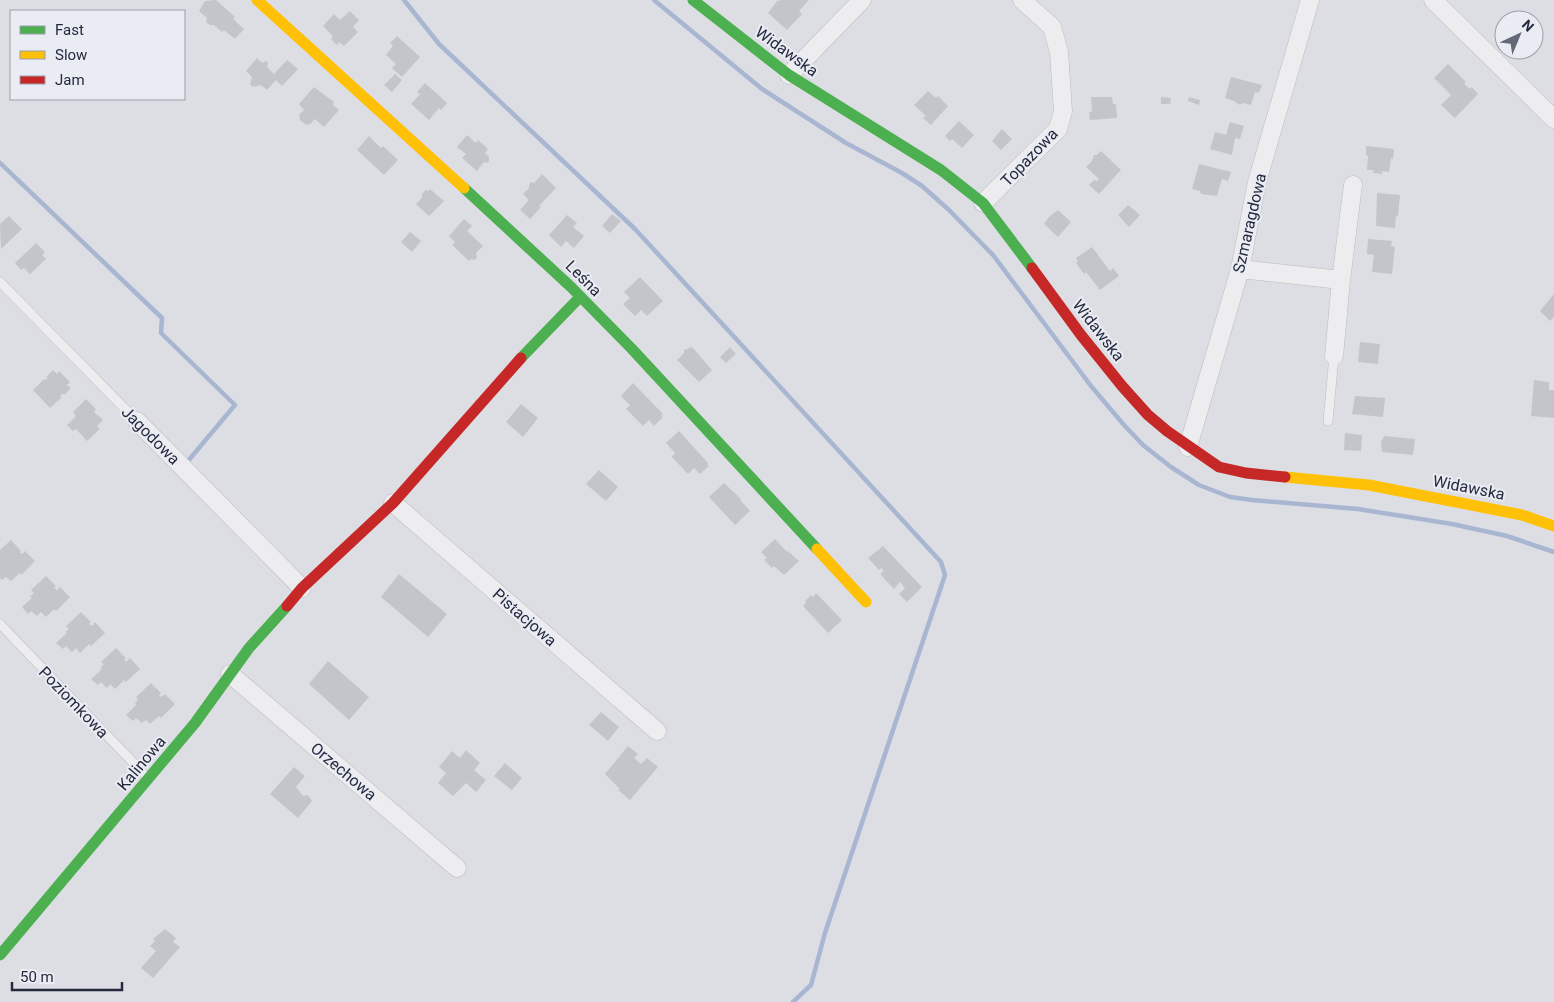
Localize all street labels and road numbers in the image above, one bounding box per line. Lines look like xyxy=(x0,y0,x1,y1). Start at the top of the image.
street label: Widawska xyxy=(752,22,822,81)
street label: Topazowa xyxy=(997,124,1062,190)
street label: Szmaragdowa xyxy=(1229,171,1270,275)
street label: Leśna xyxy=(562,256,606,300)
street label: Widawska xyxy=(1069,296,1129,365)
street label: Jagodowa xyxy=(118,402,184,468)
street label: Widawska xyxy=(1431,471,1507,504)
street label: Pistacjowa xyxy=(489,585,560,650)
street label: Poziomkowa xyxy=(35,663,112,742)
street label: Kalinowa xyxy=(113,732,170,794)
street label: Orzechowa xyxy=(307,738,380,804)

